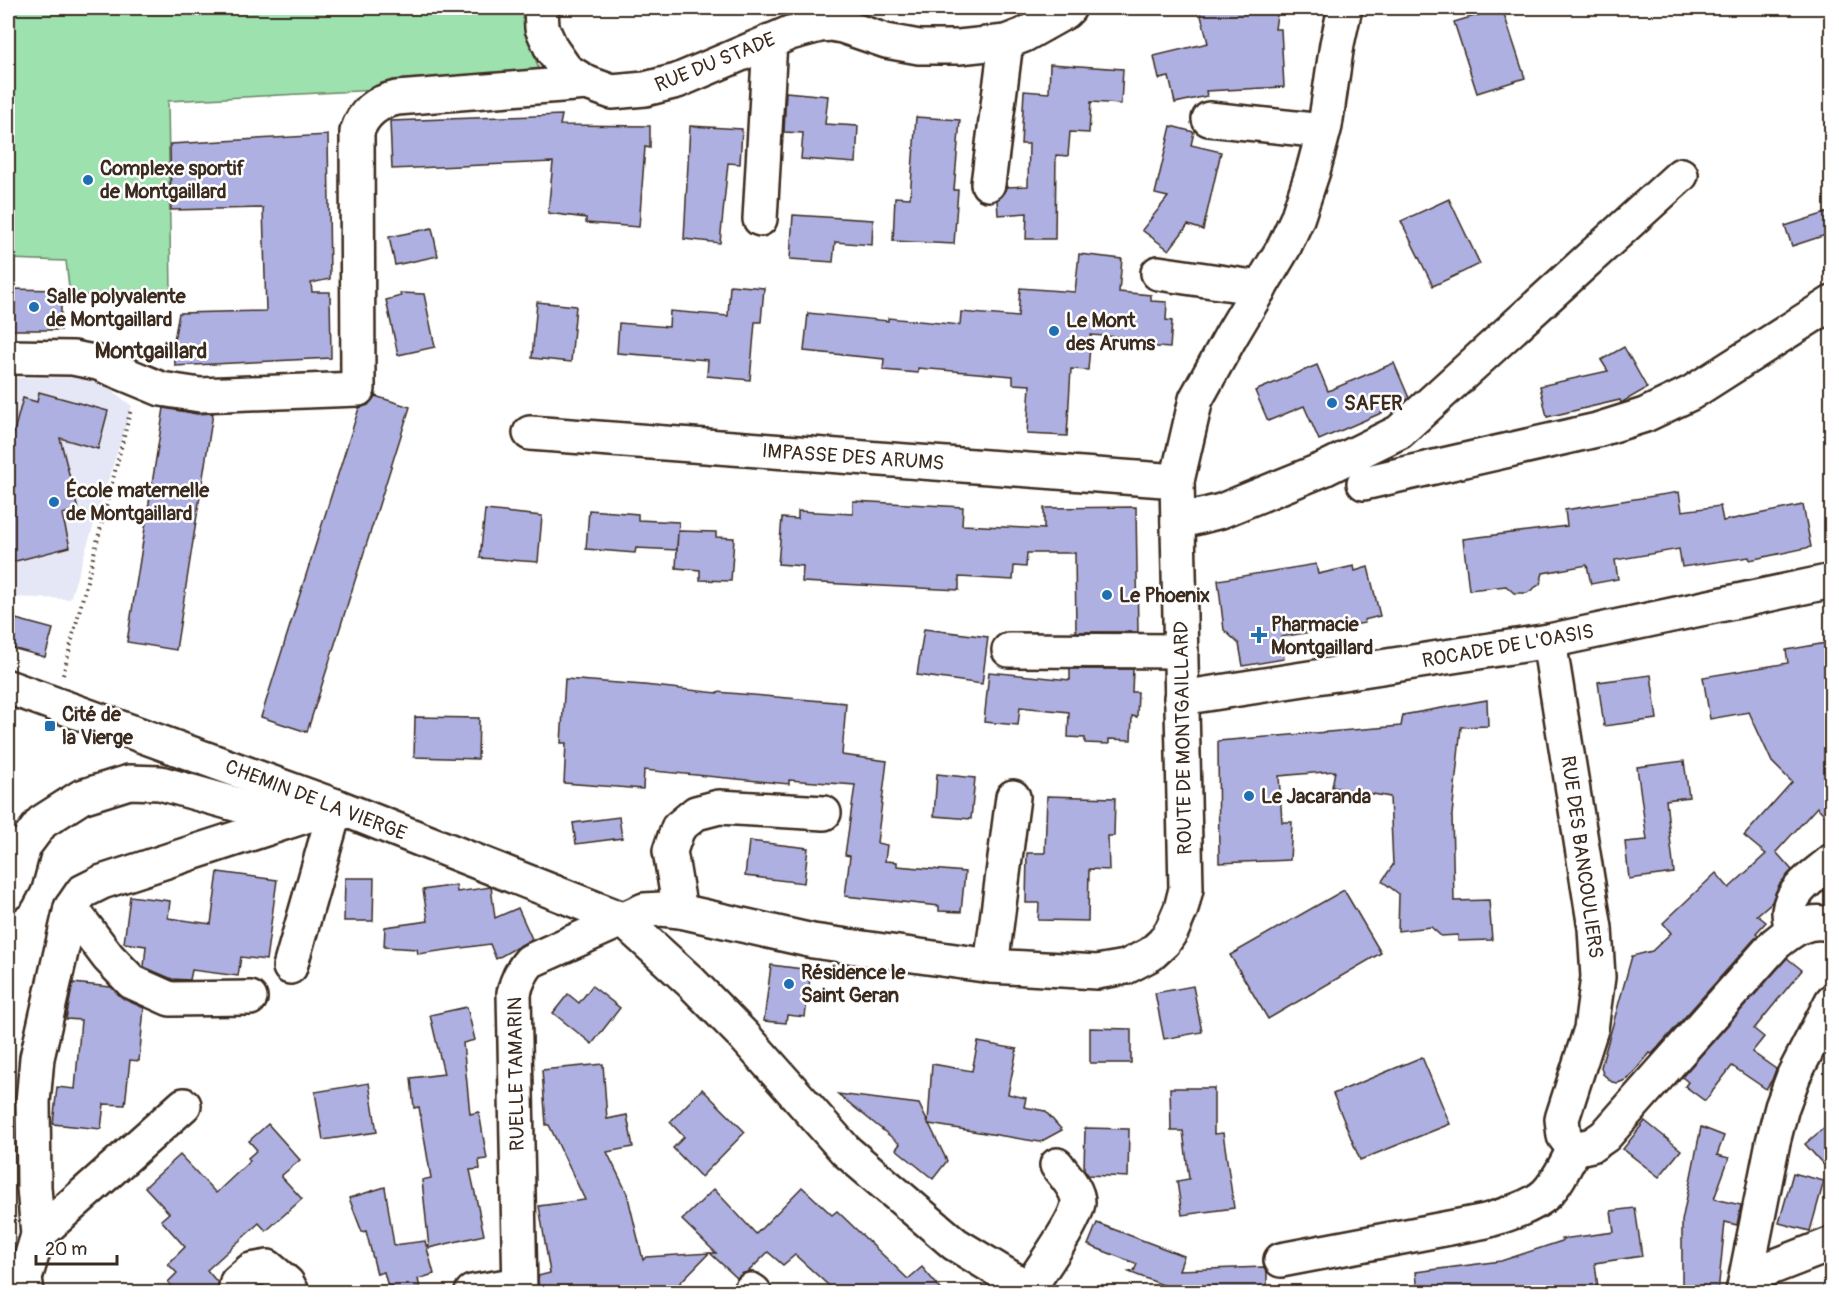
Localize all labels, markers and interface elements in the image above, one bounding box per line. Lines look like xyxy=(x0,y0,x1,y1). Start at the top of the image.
street label: RUE DU STADE xyxy=(651,26,779,98)
place label: Complexe sportif de Montgaillard xyxy=(100,156,245,204)
marker: Complexe sportif de Montgaillard xyxy=(81,173,95,187)
place label: Salle polyvalente de Montgaillard xyxy=(46,284,187,332)
marker: Salle polyvalente de Montgaillard xyxy=(27,300,41,314)
place label: Le Mont des Arums xyxy=(1066,308,1155,356)
marker: Le Mont des Arums xyxy=(1047,324,1061,338)
district label: Montgaillard xyxy=(95,337,207,365)
place label: SAFER xyxy=(1344,391,1403,416)
marker: SAFER xyxy=(1325,396,1339,410)
street label: IMPASSE DES ARUMS xyxy=(761,438,945,476)
place label: École maternelle de Montgaillard xyxy=(66,478,210,526)
marker: École maternelle de Montgaillard xyxy=(47,495,61,509)
place label: Le Phoenix xyxy=(1119,583,1210,608)
marker: Le Phoenix xyxy=(1100,588,1114,602)
place label: Pharmacie Montgaillard xyxy=(1271,612,1373,660)
street label: ROCADE DE L'OASIS xyxy=(1420,619,1596,673)
street label: ROUTE DE MONTGAILLARD xyxy=(1168,621,1198,855)
marker: Pharmacie Montgaillard xyxy=(1252,628,1266,642)
place label: Cité de la Vierge xyxy=(62,702,134,750)
marker: Cité de la Vierge xyxy=(43,719,57,733)
street label: CHEMIN DE LA VIERGE xyxy=(222,754,410,846)
street label: RUE DES BANCOULIERS xyxy=(1555,754,1609,960)
place label: Le Jacaranda xyxy=(1261,784,1371,809)
marker: Le Jacaranda xyxy=(1242,789,1256,803)
place label: Résidence le Saint Geran xyxy=(801,960,907,1008)
marker: Résidence le Saint Geran xyxy=(782,977,796,991)
street label: RUELLE TAMARIN xyxy=(502,997,530,1151)
scale bar xyxy=(36,1228,117,1266)
text: 20 m xyxy=(45,1238,87,1261)

